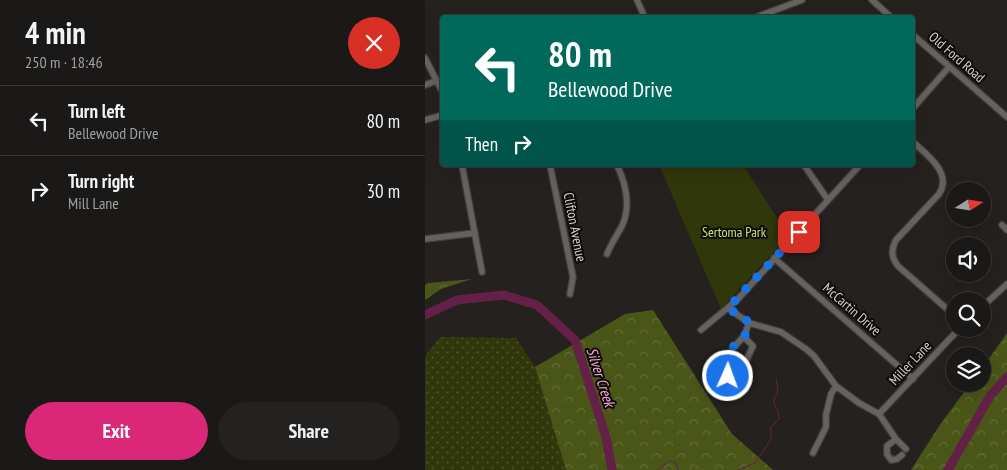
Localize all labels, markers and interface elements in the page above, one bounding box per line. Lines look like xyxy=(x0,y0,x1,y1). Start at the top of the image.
text: 4 min xyxy=(25,13,86,52)
button: close xyxy=(348,17,400,69)
street label: Old Ford Road xyxy=(925,28,989,86)
text: 80 m xyxy=(548,31,612,77)
icon: left xyxy=(465,35,530,100)
text: 250 m · 18:46 xyxy=(25,52,103,72)
text: Bellewood Drive xyxy=(548,75,673,103)
text: Turn left xyxy=(68,99,125,123)
icon: left xyxy=(25,107,53,135)
text: 80 m xyxy=(367,109,400,133)
text: Bellewood Drive xyxy=(68,123,159,143)
icon: right xyxy=(508,130,536,158)
text: Then xyxy=(465,132,498,156)
text: Turn right xyxy=(68,169,134,193)
icon: right xyxy=(25,177,53,205)
text: 30 m xyxy=(367,179,400,203)
north arrow xyxy=(946,182,991,228)
map controls xyxy=(946,182,991,392)
street label: Clifton Avenue xyxy=(559,191,591,263)
text: Mill Lane xyxy=(68,193,119,213)
pin xyxy=(778,211,820,253)
icon: arrive xyxy=(785,218,813,246)
park label: Sertoma Park xyxy=(702,223,767,241)
button: sound xyxy=(946,237,991,282)
street label: McCartin Drive xyxy=(819,279,885,339)
button: search xyxy=(946,292,991,337)
street label: Miller Lane xyxy=(885,337,935,389)
water label: Silver Creek xyxy=(582,345,620,411)
button: layers xyxy=(946,347,991,392)
position arrow xyxy=(701,349,753,401)
button: Exit xyxy=(25,402,208,460)
button: Share xyxy=(218,402,400,460)

